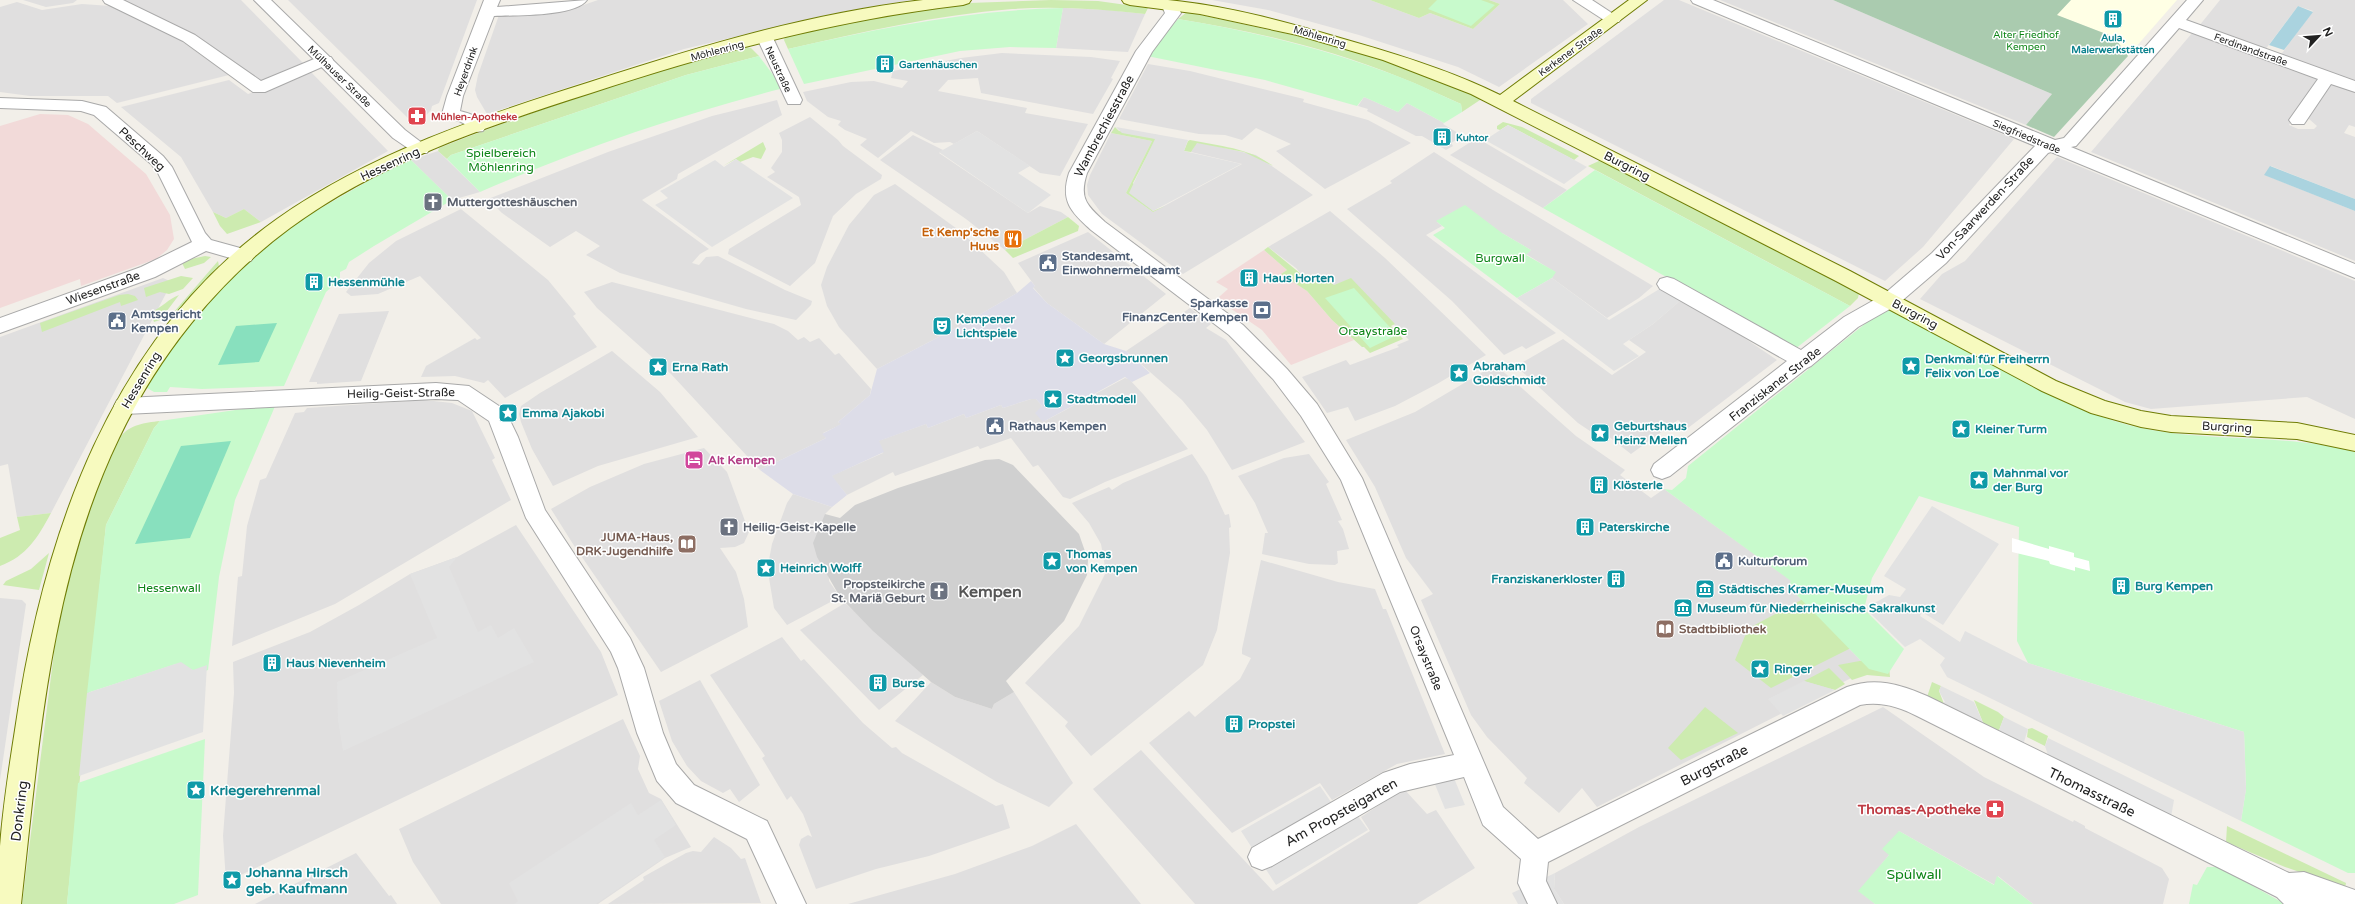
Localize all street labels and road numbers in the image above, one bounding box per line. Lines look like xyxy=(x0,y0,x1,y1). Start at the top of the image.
street label: Möhlenring xyxy=(1292,24,1348,50)
street label: Kerkener Straße xyxy=(1536,24,1605,79)
street label: Ferdinandstraße xyxy=(2212,31,2290,69)
street label: Möhlenring xyxy=(689,38,745,64)
street label: Mülhauser Straße xyxy=(305,43,374,110)
street label: Heyerdrink xyxy=(451,44,481,98)
street label: Neustraße xyxy=(762,44,794,95)
street label: Wambrechiesstraße xyxy=(1071,73,1137,179)
street label: Siegfriedstraße xyxy=(1991,117,2063,157)
street label: Peschweg xyxy=(116,124,168,174)
street label: Hessenring xyxy=(358,144,422,184)
street label: Burgring xyxy=(1602,148,1652,184)
street label: Von-Saarwerden-Straße xyxy=(1933,153,2037,263)
street label: Wiesenstraße xyxy=(64,268,142,308)
street label: Burgring xyxy=(1890,296,1940,332)
street label: Franziskaner Straße xyxy=(1726,344,1824,424)
street label: Hessenring xyxy=(119,349,163,411)
street label: Heilig-Geist-Straße xyxy=(347,385,455,401)
street label: Burgring xyxy=(2202,419,2252,435)
street label: Orsaystraße xyxy=(1407,623,1445,693)
street label: Burgstraße xyxy=(1677,741,1751,790)
street label: Thomasstraße xyxy=(2046,764,2138,821)
street label: Am Propsteigarten xyxy=(1282,775,1400,850)
street label: Donkring xyxy=(7,780,32,842)

